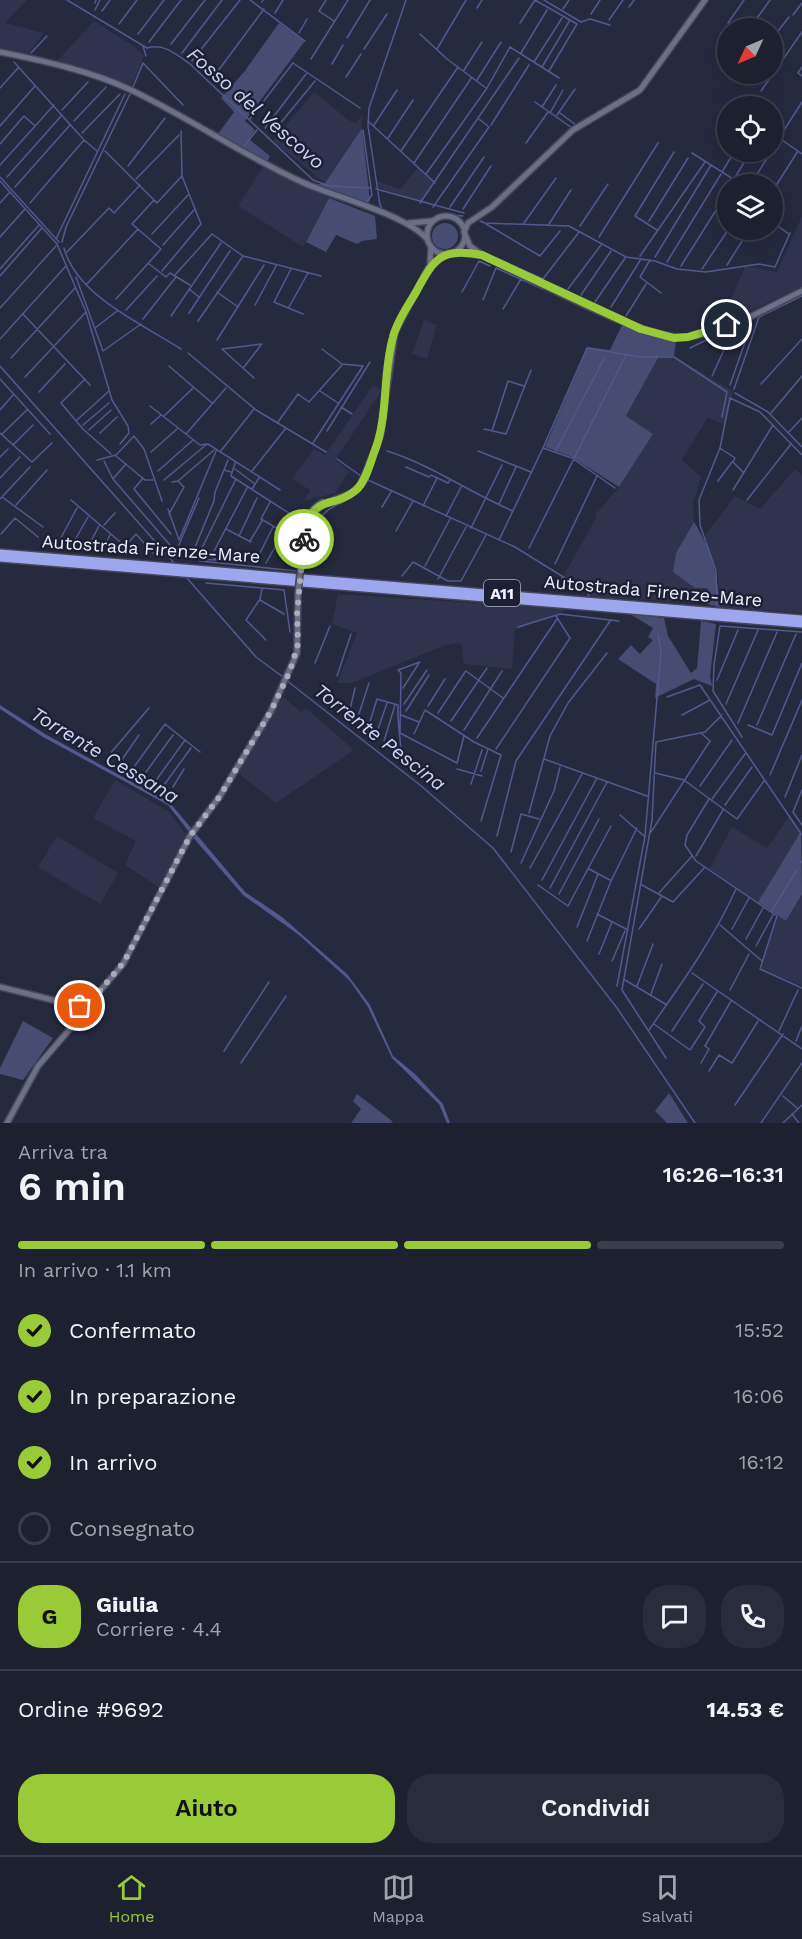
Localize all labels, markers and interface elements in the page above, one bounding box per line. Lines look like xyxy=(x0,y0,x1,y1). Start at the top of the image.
north arrow xyxy=(717,18,783,84)
map controls xyxy=(717,18,783,240)
water label: Fosso del Vescovo xyxy=(182,42,330,174)
button: locate xyxy=(717,96,783,162)
button: layers xyxy=(717,174,783,240)
pin xyxy=(701,299,752,350)
icon: home xyxy=(710,308,743,341)
courier xyxy=(274,509,334,569)
icon: bike xyxy=(288,523,321,556)
street label: Autostrada Firenze-Mare xyxy=(41,530,261,567)
street label: Autostrada Firenze-Mare xyxy=(543,571,763,611)
road number: A11 xyxy=(484,580,520,606)
water label: Torrente Pescina xyxy=(309,678,451,796)
water label: Torrente Cessana xyxy=(27,701,183,809)
pin xyxy=(54,980,105,1031)
icon: bag xyxy=(63,989,96,1022)
text: Arriva tra xyxy=(18,1140,108,1164)
text: 16:26–16:31 xyxy=(663,1162,784,1187)
text: 6 min xyxy=(18,1164,126,1209)
text: In arrivo · 1.1 km xyxy=(18,1258,172,1282)
icon: check xyxy=(18,1314,51,1347)
text: Confermato xyxy=(69,1318,196,1343)
text: 15:52 xyxy=(735,1318,784,1342)
icon: check xyxy=(18,1380,51,1413)
text: In preparazione xyxy=(69,1384,236,1409)
text: 16:06 xyxy=(734,1384,784,1408)
icon: check xyxy=(18,1446,51,1479)
text: In arrivo xyxy=(69,1450,157,1475)
text: 16:12 xyxy=(739,1450,784,1474)
text: Consegnato xyxy=(69,1516,195,1541)
button: chat xyxy=(643,1585,706,1648)
button: phone xyxy=(721,1585,784,1648)
text: Giulia xyxy=(96,1592,158,1617)
text: G xyxy=(42,1604,57,1629)
text: Corriere · 4.4 xyxy=(96,1617,222,1641)
text: Ordine #9692 xyxy=(18,1697,164,1722)
text: 14.53 € xyxy=(706,1697,784,1722)
button: Aiuto xyxy=(18,1774,395,1843)
button: Condividi xyxy=(407,1774,784,1843)
tab: Home xyxy=(109,1871,155,1926)
tab: Mappa xyxy=(372,1871,424,1926)
tab: Salvati xyxy=(642,1871,693,1926)

